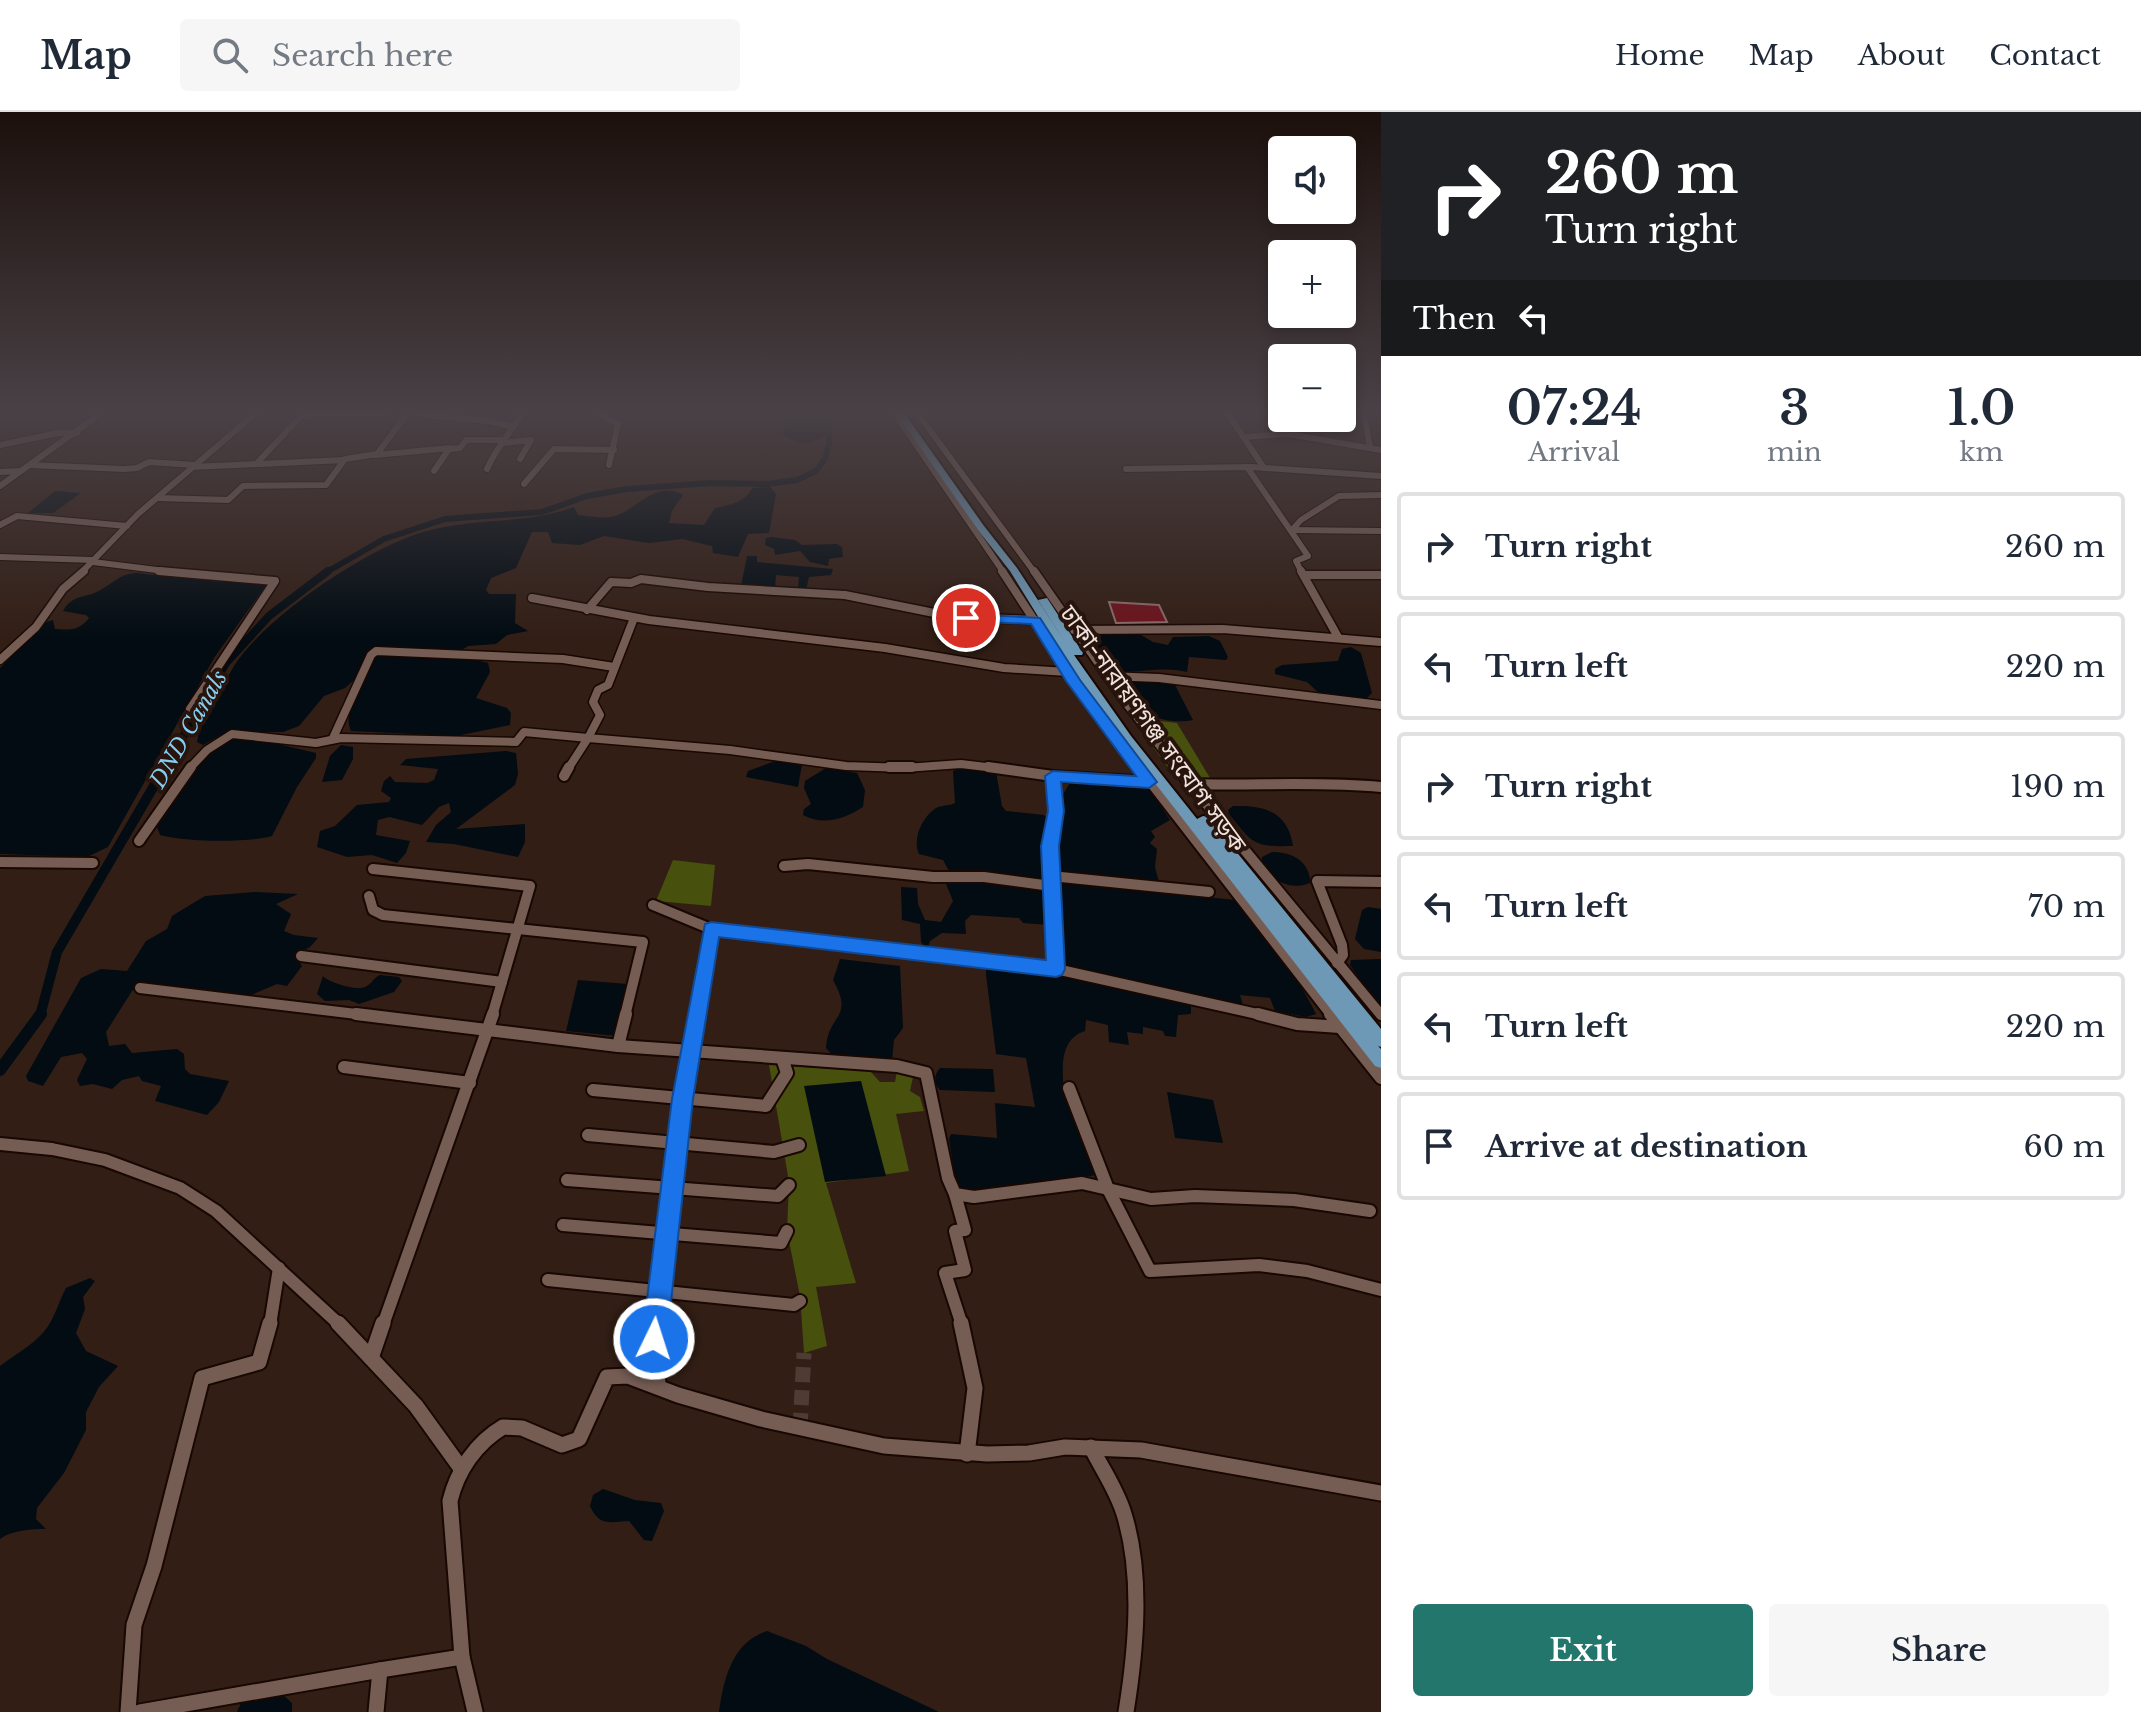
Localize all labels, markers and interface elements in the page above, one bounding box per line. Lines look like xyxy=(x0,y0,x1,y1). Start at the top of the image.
search box xyxy=(180,19,740,91)
text: Map xyxy=(40,32,132,79)
icon: search xyxy=(208,33,252,77)
text: Search here xyxy=(272,37,453,74)
text: Home xyxy=(1615,38,1705,73)
text: Map xyxy=(1749,38,1814,73)
text: About xyxy=(1858,38,1945,73)
text: Contact xyxy=(1989,38,2101,73)
map controls xyxy=(1268,136,1356,432)
button: sound xyxy=(1268,136,1356,224)
text: 260 m xyxy=(1545,139,1738,208)
icon: right xyxy=(1413,144,1517,248)
text: Turn right xyxy=(1545,208,1738,253)
button: + xyxy=(1268,240,1356,328)
icon: left xyxy=(1512,296,1556,340)
text: Then xyxy=(1413,300,1496,337)
button: − xyxy=(1268,344,1356,432)
text: 07:24 xyxy=(1506,378,1642,438)
text: 3 xyxy=(1779,378,1810,438)
text: 1.0 xyxy=(1947,378,2016,438)
text: Arrival xyxy=(1528,436,1620,468)
text: min xyxy=(1767,436,1822,468)
text: km xyxy=(1959,436,2003,468)
icon: right xyxy=(1417,524,1461,568)
text: Turn right xyxy=(1485,528,1652,565)
text: 260 m xyxy=(2005,528,2105,565)
pin xyxy=(932,584,1000,652)
icon: arrive xyxy=(944,596,988,640)
street label: ঢাকা-নারায়ণগঞ্জ সংযোগ সড়ক xyxy=(1054,599,1253,858)
icon: left xyxy=(1417,644,1461,688)
text: Turn left xyxy=(1485,648,1628,685)
text: 220 m xyxy=(2006,648,2105,685)
water label: DND Canals xyxy=(143,666,233,794)
icon: right xyxy=(1417,764,1461,808)
text: Turn right xyxy=(1485,768,1652,805)
text: 190 m xyxy=(2010,768,2105,805)
icon: left xyxy=(1417,884,1461,928)
text: Turn left xyxy=(1485,888,1628,925)
text: 70 m xyxy=(2028,888,2105,925)
icon: left xyxy=(1417,1004,1461,1048)
text: Turn left xyxy=(1485,1008,1628,1045)
text: 220 m xyxy=(2006,1008,2105,1045)
icon: arrive xyxy=(1417,1124,1461,1168)
text: Arrive at destination xyxy=(1485,1128,1808,1165)
text: 60 m xyxy=(2023,1128,2105,1165)
position arrow xyxy=(612,1297,696,1381)
button: Exit xyxy=(1413,1604,1753,1696)
button: Share xyxy=(1769,1604,2109,1696)

